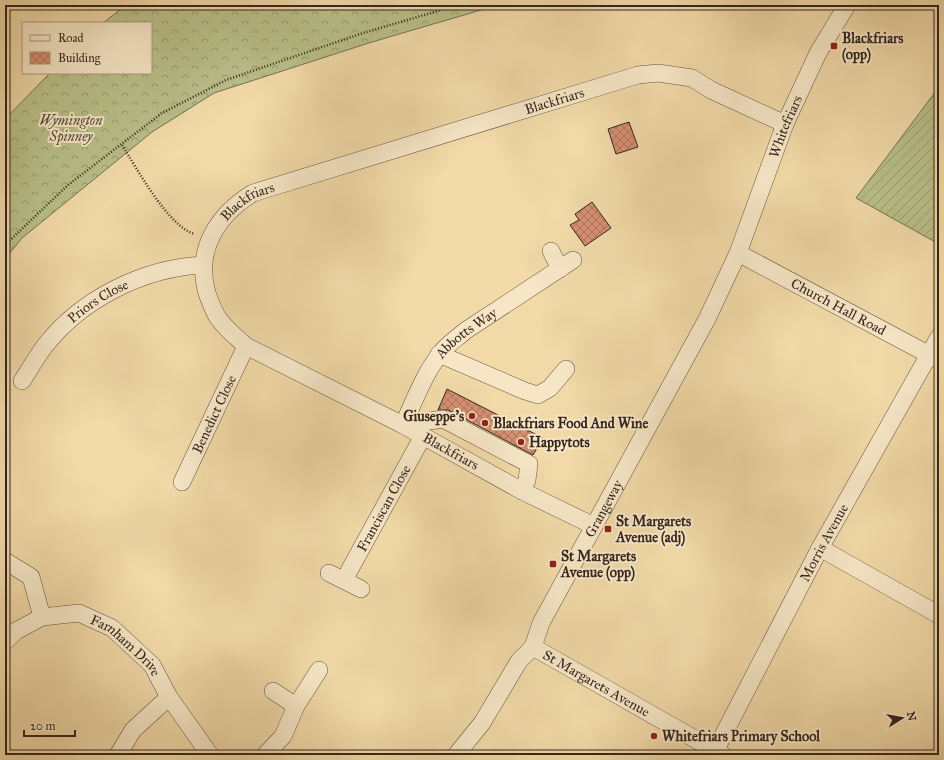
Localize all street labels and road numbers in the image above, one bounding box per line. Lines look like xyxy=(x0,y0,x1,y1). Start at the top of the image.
street label: Blackfriars xyxy=(523,84,586,118)
street label: Whitefriars xyxy=(765,93,806,160)
street label: Blackfriars xyxy=(217,179,277,225)
street label: Church Hall Road xyxy=(788,275,889,339)
street label: Priors Close xyxy=(64,276,131,327)
street label: Abbotts Way xyxy=(431,304,501,362)
street label: Benedict Close xyxy=(189,372,240,456)
street label: Blackfriars xyxy=(420,429,482,474)
street label: Franciscan Close xyxy=(353,462,415,555)
street label: Grangeway xyxy=(581,477,627,540)
street label: Morris Avenue xyxy=(796,501,852,585)
street label: Farnham Drive xyxy=(88,611,164,679)
street label: St Margarets Avenue xyxy=(540,646,653,721)

